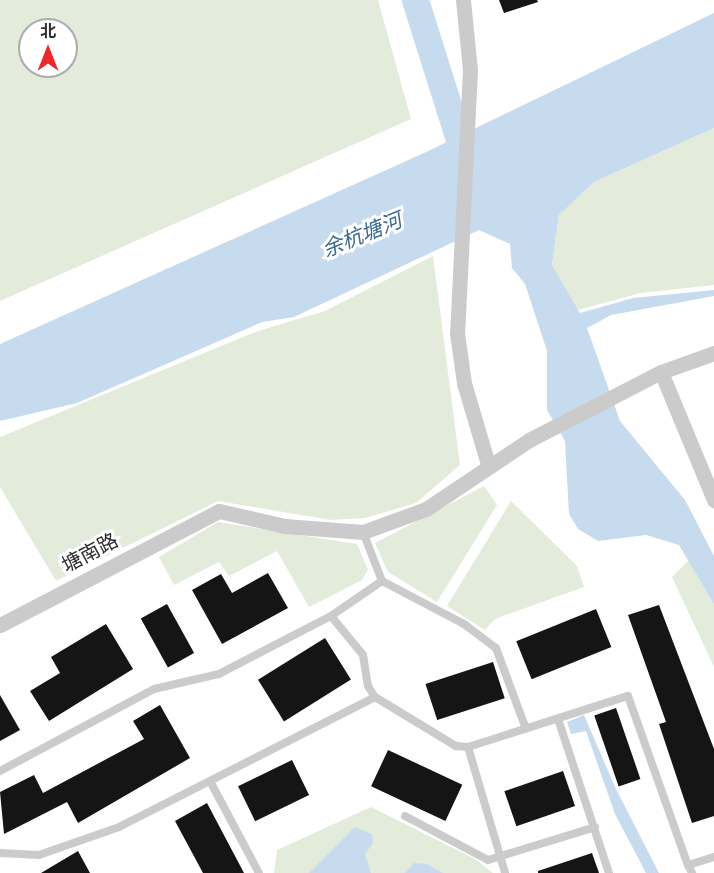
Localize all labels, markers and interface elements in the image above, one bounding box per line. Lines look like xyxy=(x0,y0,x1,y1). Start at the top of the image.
north arrow xyxy=(18,18,78,78)
text: 北 xyxy=(40,22,56,41)
water label: 余杭塘河 xyxy=(318,208,406,262)
street label: 塘南路 xyxy=(58,528,122,578)

